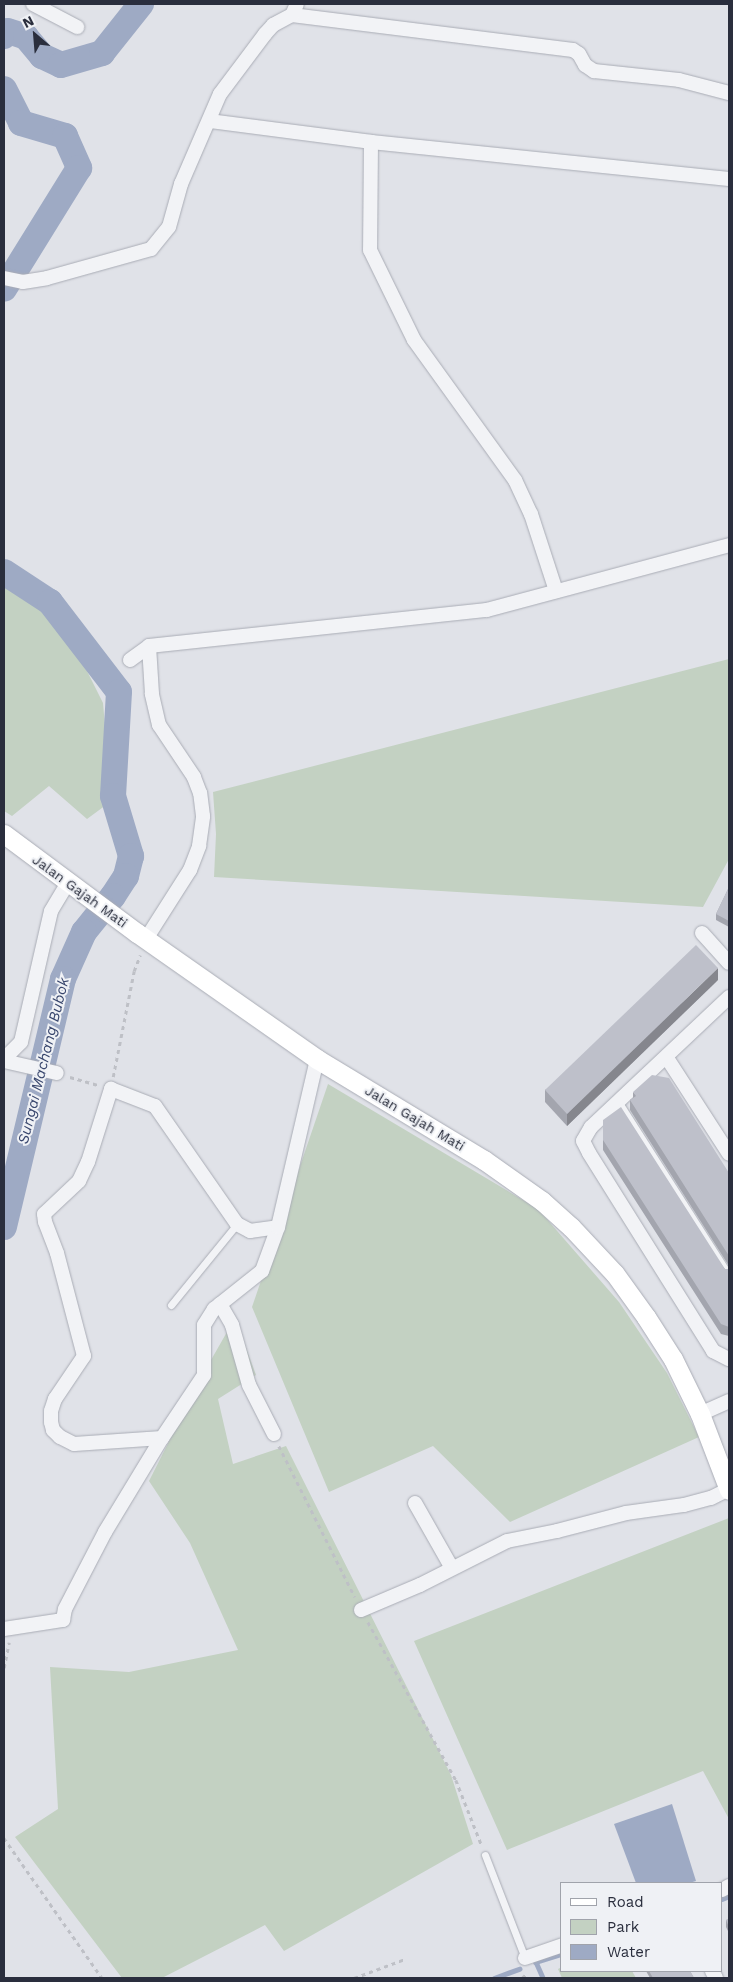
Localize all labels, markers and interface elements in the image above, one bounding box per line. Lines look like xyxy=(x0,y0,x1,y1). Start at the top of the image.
north arrow xyxy=(10,10,60,60)
text: N xyxy=(20,12,36,31)
street label: Jalan Gajah Mati xyxy=(29,851,131,931)
water label: Sungai Machang Bubok xyxy=(15,976,73,1146)
street label: Jalan Gajah Mati xyxy=(362,1082,468,1154)
legend xyxy=(560,1882,723,1972)
text: Road xyxy=(607,1893,644,1911)
text: Park xyxy=(607,1918,639,1936)
text: Water xyxy=(607,1943,650,1961)

